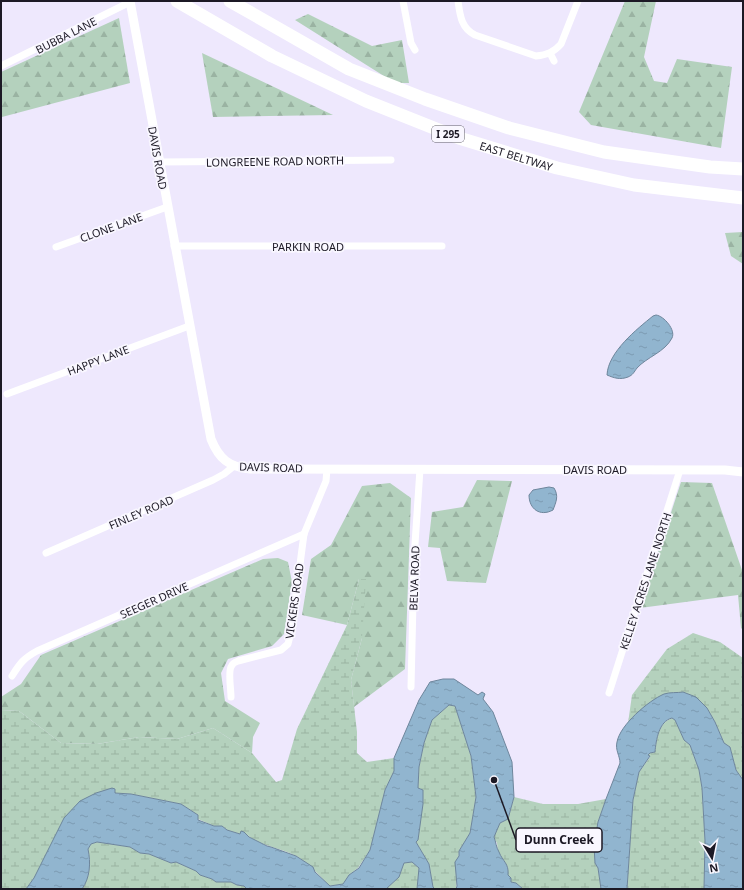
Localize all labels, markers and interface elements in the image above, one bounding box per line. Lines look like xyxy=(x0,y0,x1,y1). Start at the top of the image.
street label: BUBBA LANE xyxy=(33,13,99,57)
street label: DAVIS ROAD xyxy=(145,125,171,191)
road number: I 295 xyxy=(432,126,464,142)
street label: EAST BELTWAY xyxy=(478,137,555,174)
street label: LONGREENE ROAD NORTH xyxy=(206,152,344,170)
street label: CLONE LANE xyxy=(78,209,144,245)
street label: PARKIN ROAD xyxy=(272,239,344,254)
street label: HAPPY LANE xyxy=(65,341,131,379)
street label: DAVIS ROAD xyxy=(239,458,303,476)
street label: DAVIS ROAD xyxy=(563,462,627,477)
street label: FINLEY ROAD xyxy=(106,492,176,532)
street label: KELLEY ACRES LANE NORTH xyxy=(616,510,674,652)
street label: BELVA ROAD xyxy=(405,545,423,611)
street label: VICKERS ROAD xyxy=(281,562,307,640)
street label: SEEGER DRIVE xyxy=(117,578,191,622)
callout: Dunn Creek xyxy=(516,828,602,852)
text: Dunn Creek xyxy=(524,831,595,848)
north arrow xyxy=(692,838,732,878)
text: N xyxy=(708,860,720,877)

